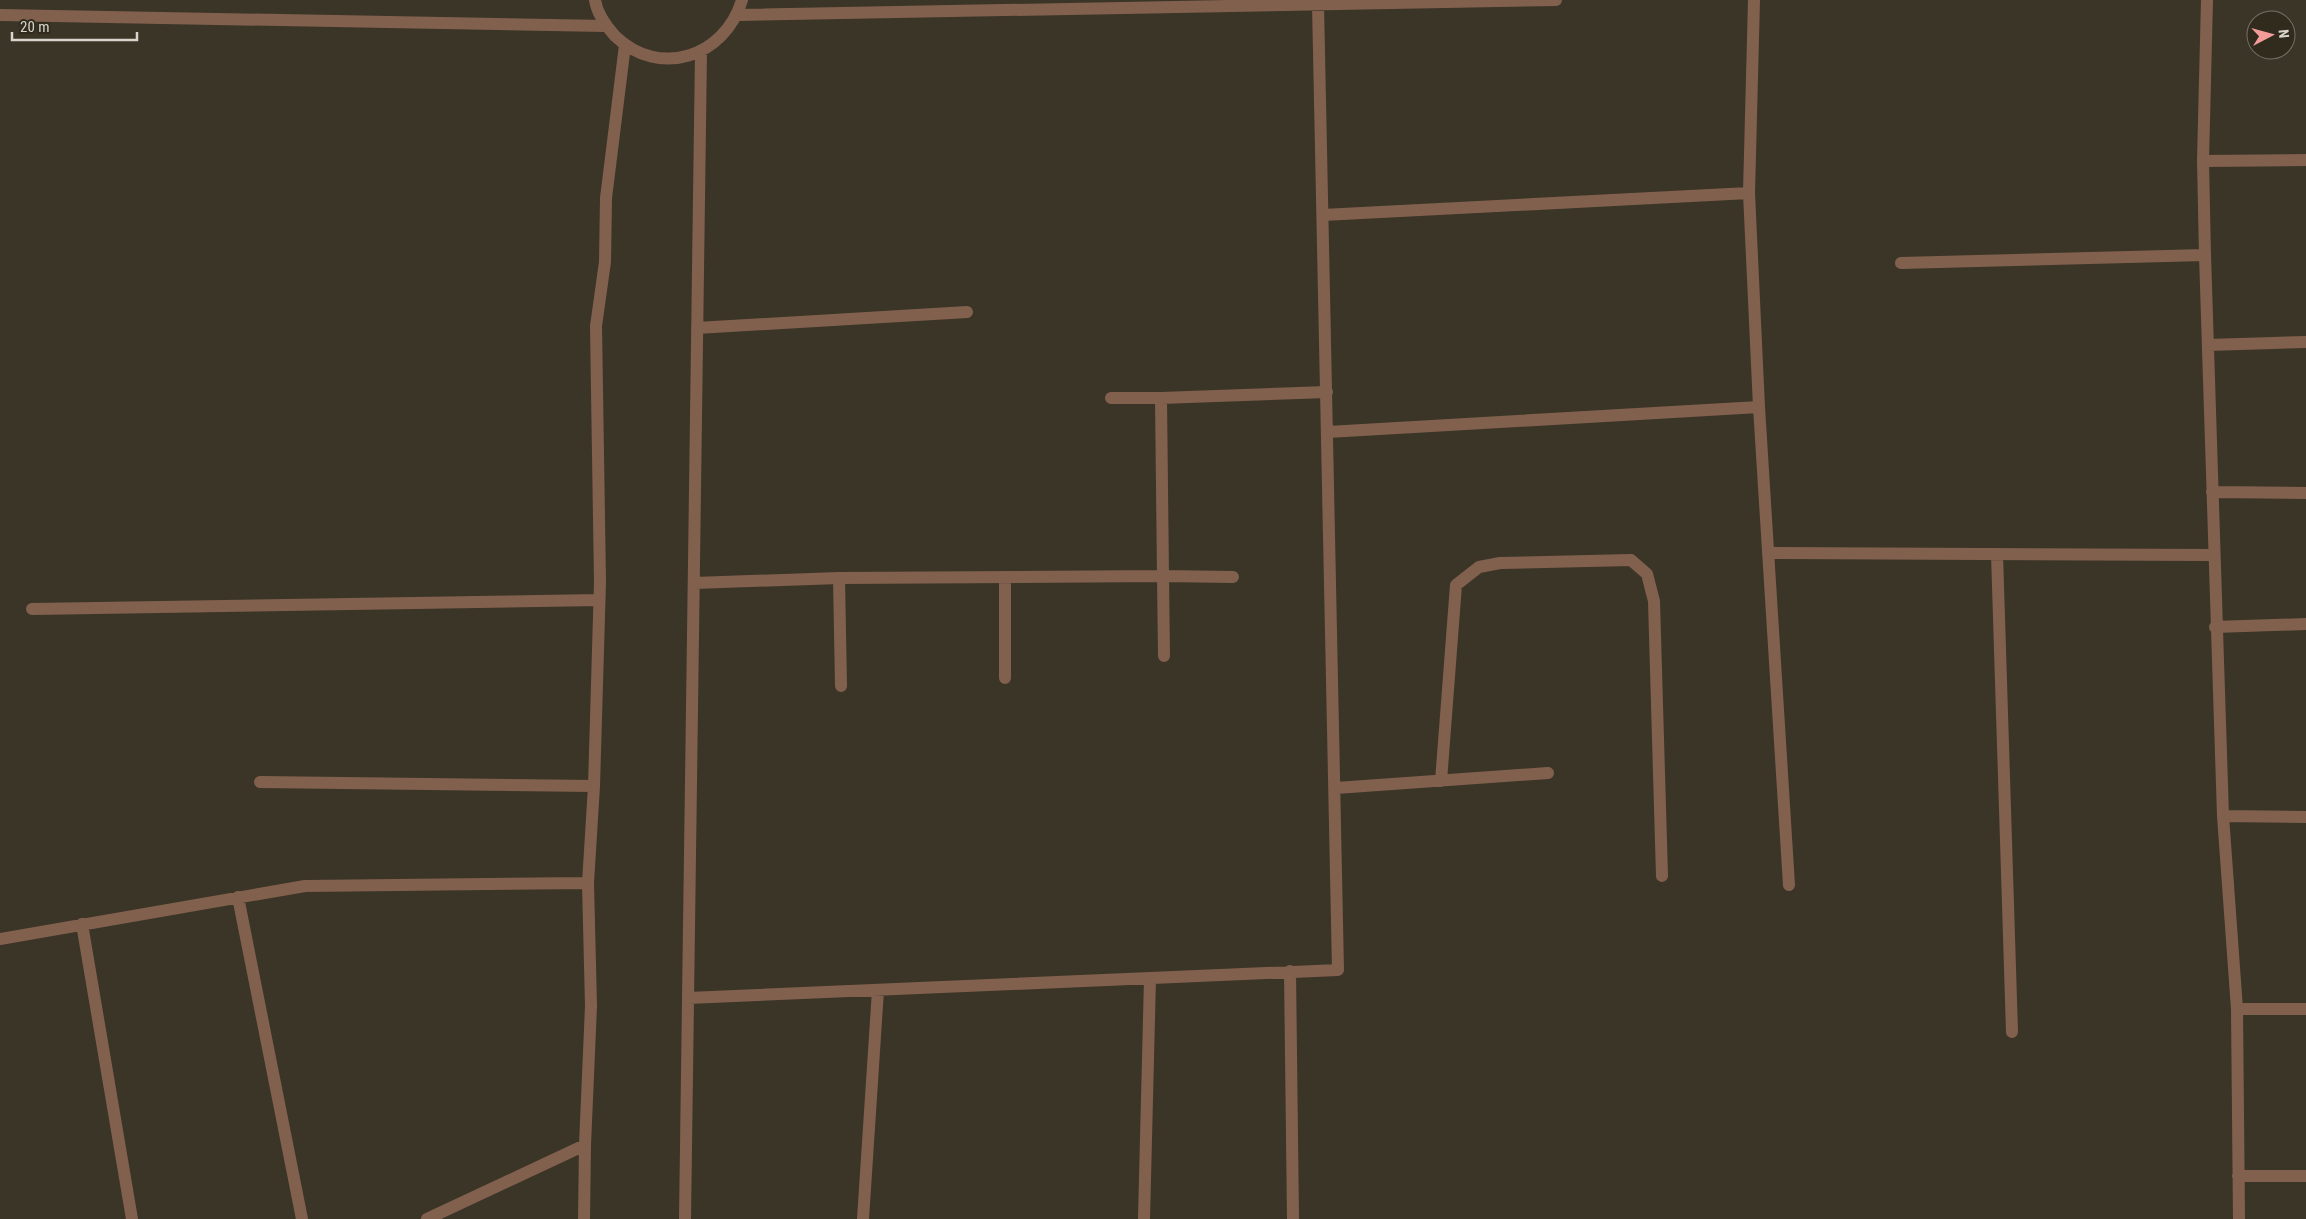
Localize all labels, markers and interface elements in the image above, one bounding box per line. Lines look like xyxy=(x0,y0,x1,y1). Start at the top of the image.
scale bar xyxy=(12,10,138,42)
north arrow xyxy=(2246,10,2296,60)
text: 20 m xyxy=(20,18,50,36)
text: N xyxy=(2276,29,2292,39)

